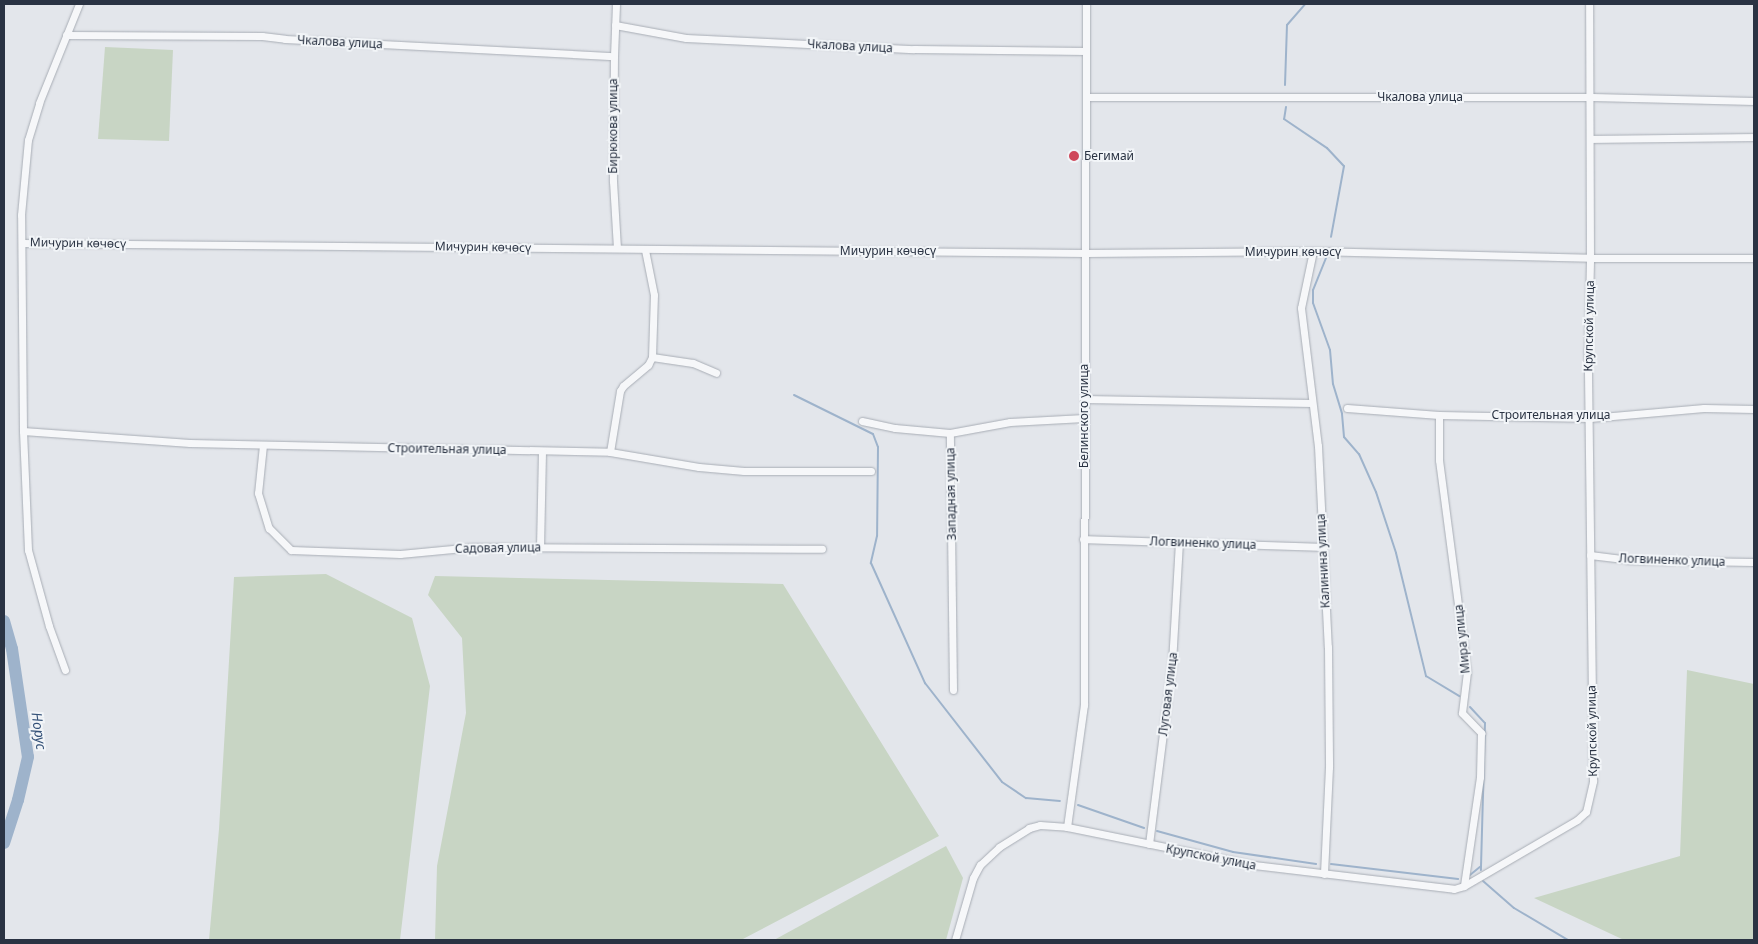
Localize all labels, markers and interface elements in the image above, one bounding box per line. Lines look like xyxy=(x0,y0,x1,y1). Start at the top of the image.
street label: Чкалова улица xyxy=(297,33,383,51)
street label: Чкалова улица xyxy=(807,37,893,55)
street label: Бирюкова улица xyxy=(606,78,620,174)
street label: Чкалова улица xyxy=(1377,90,1463,104)
place label: Бегимай xyxy=(1084,149,1134,163)
marker: Бегимай xyxy=(1068,150,1080,162)
street label: Мичурин көчөсү xyxy=(30,235,126,251)
street label: Мичурин көчөсү xyxy=(435,239,531,255)
street label: Мичурин көчөсү xyxy=(840,244,936,258)
street label: Мичурин көчөсү xyxy=(1245,245,1341,259)
street label: Крупской улица xyxy=(1581,280,1597,372)
street label: Белинского улица xyxy=(1077,364,1091,468)
street label: Строительная улица xyxy=(1492,408,1610,422)
street label: Строительная улица xyxy=(387,441,507,457)
street label: Западная улица xyxy=(943,447,959,541)
street label: Калинина улица xyxy=(1313,513,1333,609)
street label: Логвиненко улица xyxy=(1149,534,1257,552)
street label: Садовая улица xyxy=(455,540,541,556)
street label: Логвиненко улица xyxy=(1618,551,1726,569)
street label: Мира улица xyxy=(1451,604,1473,674)
street label: Луговая улица xyxy=(1156,651,1180,737)
street label: Крупской улица xyxy=(1584,685,1600,777)
water label: Норус xyxy=(28,711,50,751)
street label: Крупской улица xyxy=(1165,841,1257,873)

